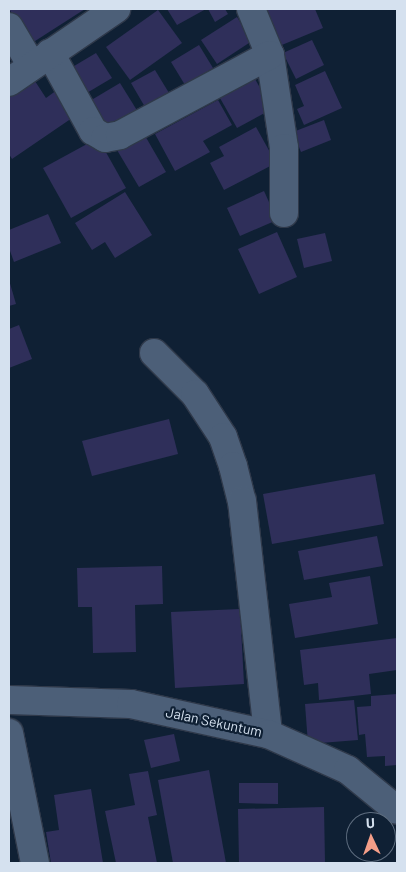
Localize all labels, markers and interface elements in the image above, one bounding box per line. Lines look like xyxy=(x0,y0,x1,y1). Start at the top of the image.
street label: Jalan Sekuntum xyxy=(164,704,264,740)
north arrow xyxy=(346,812,396,862)
text: U xyxy=(365,814,375,831)

